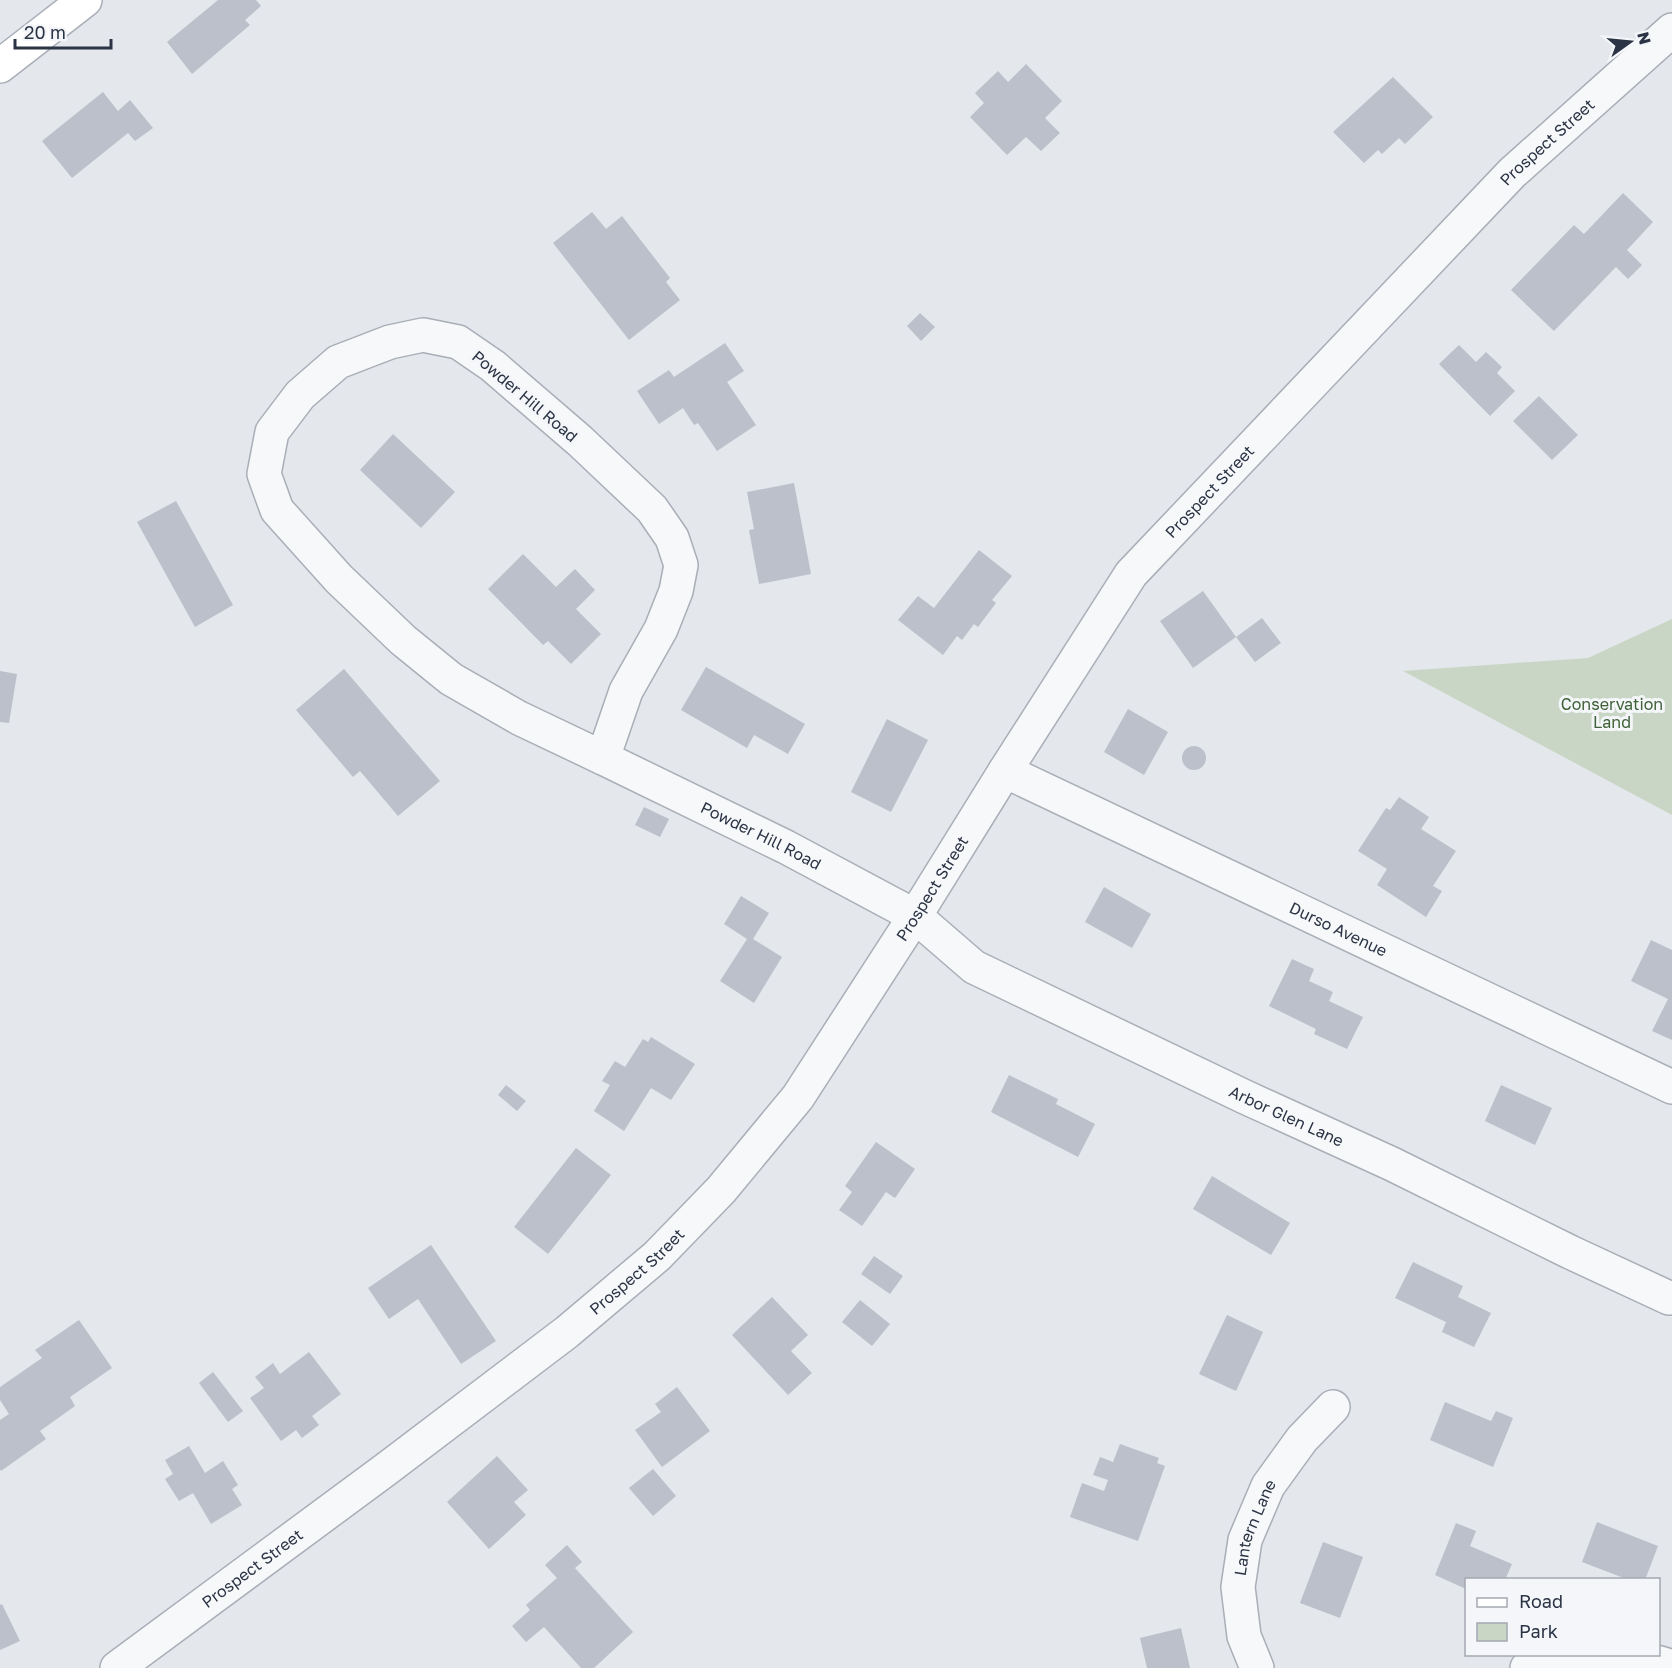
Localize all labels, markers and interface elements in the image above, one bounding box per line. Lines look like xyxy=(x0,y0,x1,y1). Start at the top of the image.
scale bar xyxy=(15,12,111,50)
north arrow xyxy=(1600,12,1660,72)
text: 20 m xyxy=(24,21,66,43)
text: N xyxy=(1633,30,1656,47)
street label: Prospect Street xyxy=(1496,94,1598,190)
street label: Powder Hill Road xyxy=(468,346,582,446)
street label: Prospect Street xyxy=(1161,441,1258,542)
park label: Conservation Land xyxy=(1561,694,1663,732)
street label: Powder Hill Road xyxy=(698,797,825,874)
street label: Prospect Street xyxy=(892,832,972,945)
street label: Durso Avenue xyxy=(1286,897,1391,961)
street label: Arbor Glen Lane xyxy=(1226,1081,1347,1151)
street label: Prospect Street xyxy=(585,1224,688,1319)
street label: Lantern Lane xyxy=(1230,1475,1280,1577)
street label: Prospect Street xyxy=(198,1524,306,1612)
legend xyxy=(1465,1578,1660,1656)
text: Road xyxy=(1519,1590,1563,1612)
text: Park xyxy=(1519,1620,1558,1642)

